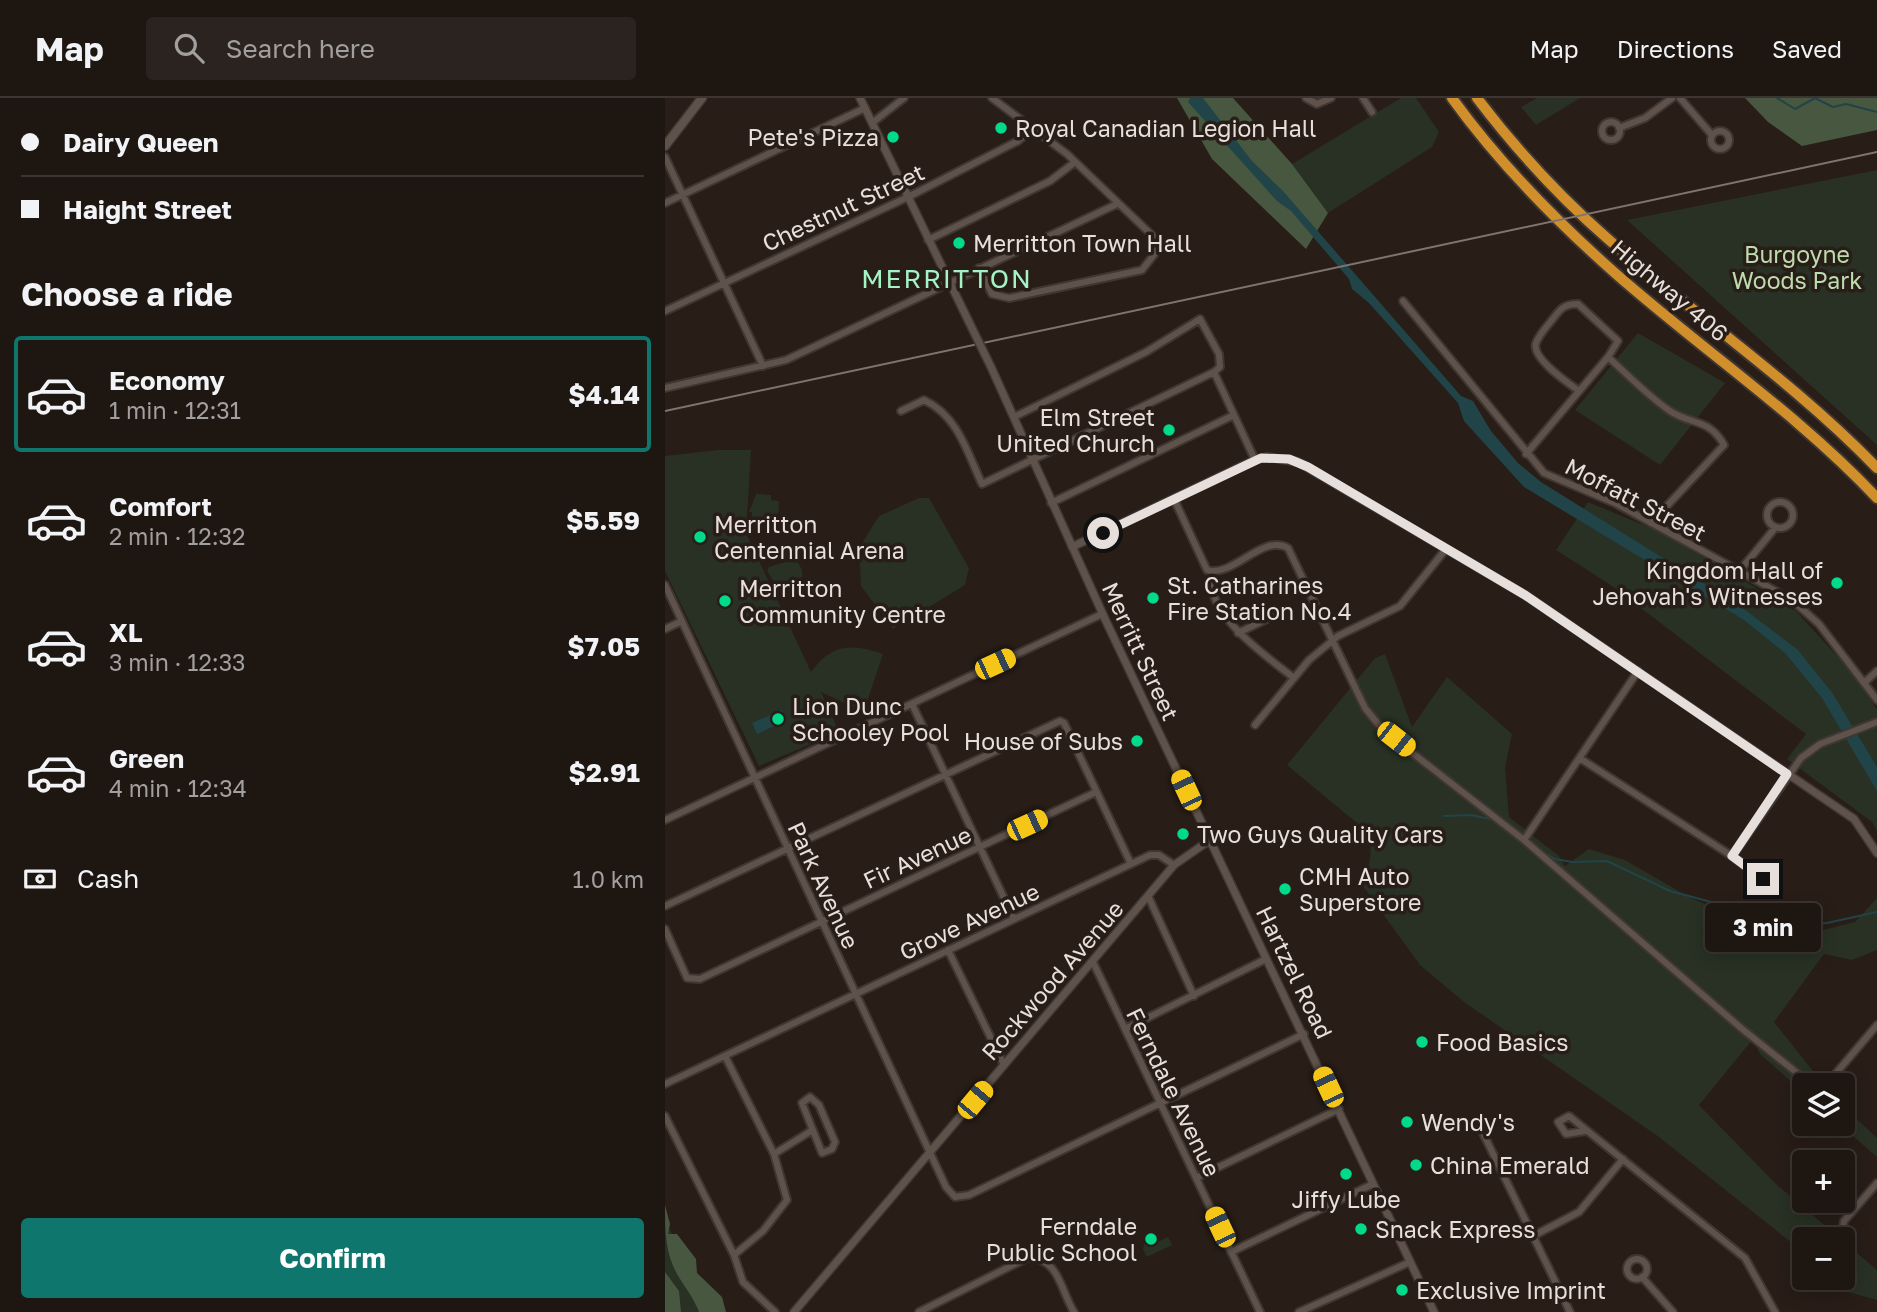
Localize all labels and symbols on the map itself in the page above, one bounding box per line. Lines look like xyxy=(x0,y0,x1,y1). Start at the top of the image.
place label: Royal Canadian Legion Hall xyxy=(1015,114,1316,142)
marker: Royal Canadian Legion Hall xyxy=(993,120,1009,136)
place label: Pete's Pizza xyxy=(748,123,879,151)
marker: Pete's Pizza xyxy=(885,129,901,145)
street label: Chestnut Street xyxy=(758,157,928,257)
place label: Merritton Town Hall xyxy=(973,229,1192,257)
street label: Highway 406 xyxy=(1606,233,1734,347)
marker: Merritton Town Hall xyxy=(951,235,967,251)
park label: Burgoyne Woods Park xyxy=(1732,240,1862,294)
district label: MERRITTON xyxy=(861,263,1033,294)
place label: Elm Street United Church xyxy=(996,403,1155,457)
marker: Elm Street United Church xyxy=(1161,422,1177,438)
street label: Moffatt Street xyxy=(1561,451,1711,547)
place label: Merritton Centennial Arena xyxy=(714,510,905,564)
route start xyxy=(1087,517,1119,549)
marker: Merritton Centennial Arena xyxy=(692,529,708,545)
place label: Kingdom Hall of Jehovah's Witnesses xyxy=(1592,556,1823,610)
place label: St. Catharines Fire Station No.4 xyxy=(1167,571,1352,625)
place label: Merritton Community Centre xyxy=(739,574,946,628)
marker: Kingdom Hall of Jehovah's Witnesses xyxy=(1829,575,1845,591)
street label: Merritt Street xyxy=(1097,577,1185,725)
marker: St. Catharines Fire Station No.4 xyxy=(1145,590,1161,606)
marker: Merritton Community Centre xyxy=(717,593,733,609)
car xyxy=(972,646,1019,682)
place label: Lion Dunc Schooley Pool xyxy=(792,692,949,746)
marker: Lion Dunc Schooley Pool xyxy=(770,711,786,727)
car xyxy=(1373,718,1420,760)
place label: House of Subs xyxy=(964,727,1123,755)
marker: House of Subs xyxy=(1129,733,1145,749)
car xyxy=(1168,767,1205,813)
car xyxy=(1004,807,1051,843)
street label: Park Avenue xyxy=(782,817,866,953)
street label: Fir Avenue xyxy=(859,820,975,894)
place label: Two Guys Quality Cars xyxy=(1197,820,1444,848)
marker: Two Guys Quality Cars xyxy=(1175,826,1191,842)
place label: CMH Auto Superstore xyxy=(1299,862,1421,916)
route end xyxy=(1747,863,1779,895)
street label: Grove Avenue xyxy=(895,876,1043,966)
marker: CMH Auto Superstore xyxy=(1277,881,1293,897)
street label: Rockwood Avenue xyxy=(975,895,1129,1065)
street label: Hartzel Road xyxy=(1251,901,1339,1043)
callout: 3 min xyxy=(1705,904,1821,952)
street label: Ferndale Avenue xyxy=(1121,1003,1227,1181)
place label: Food Basics xyxy=(1436,1028,1568,1056)
marker: Food Basics xyxy=(1414,1034,1430,1050)
car xyxy=(1310,1064,1347,1110)
car xyxy=(954,1077,997,1123)
place label: Wendy's xyxy=(1421,1108,1515,1136)
marker: Wendy's xyxy=(1399,1114,1415,1130)
place label: China Emerald xyxy=(1430,1151,1590,1179)
marker: China Emerald xyxy=(1408,1157,1424,1173)
marker: Jiffy Lube xyxy=(1338,1166,1354,1182)
place label: Jiffy Lube xyxy=(1291,1185,1401,1213)
car xyxy=(1202,1204,1239,1250)
place label: Ferndale Public School xyxy=(986,1212,1137,1266)
place label: Snack Express xyxy=(1375,1215,1535,1243)
marker: Snack Express xyxy=(1353,1221,1369,1237)
marker: Ferndale Public School xyxy=(1143,1231,1159,1247)
place label: Exclusive Imprint xyxy=(1416,1276,1606,1304)
marker: Exclusive Imprint xyxy=(1394,1282,1410,1298)

